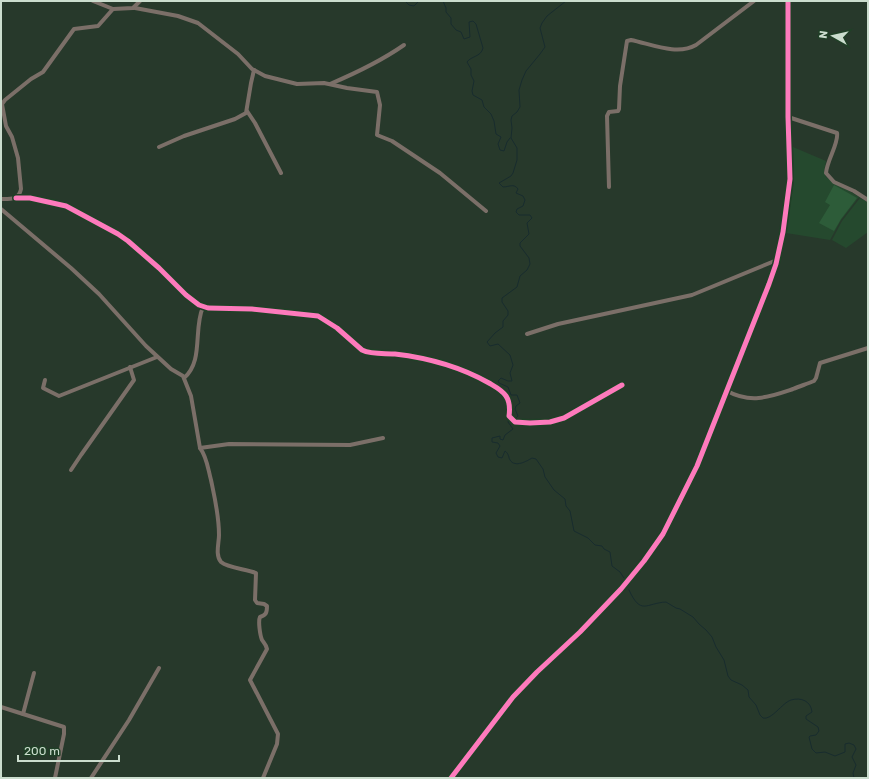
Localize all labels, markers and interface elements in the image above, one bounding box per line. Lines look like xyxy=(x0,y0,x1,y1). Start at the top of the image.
north arrow xyxy=(813,16,853,56)
text: N xyxy=(817,30,831,40)
scale bar xyxy=(18,737,119,763)
text: 200 m xyxy=(24,744,60,758)

